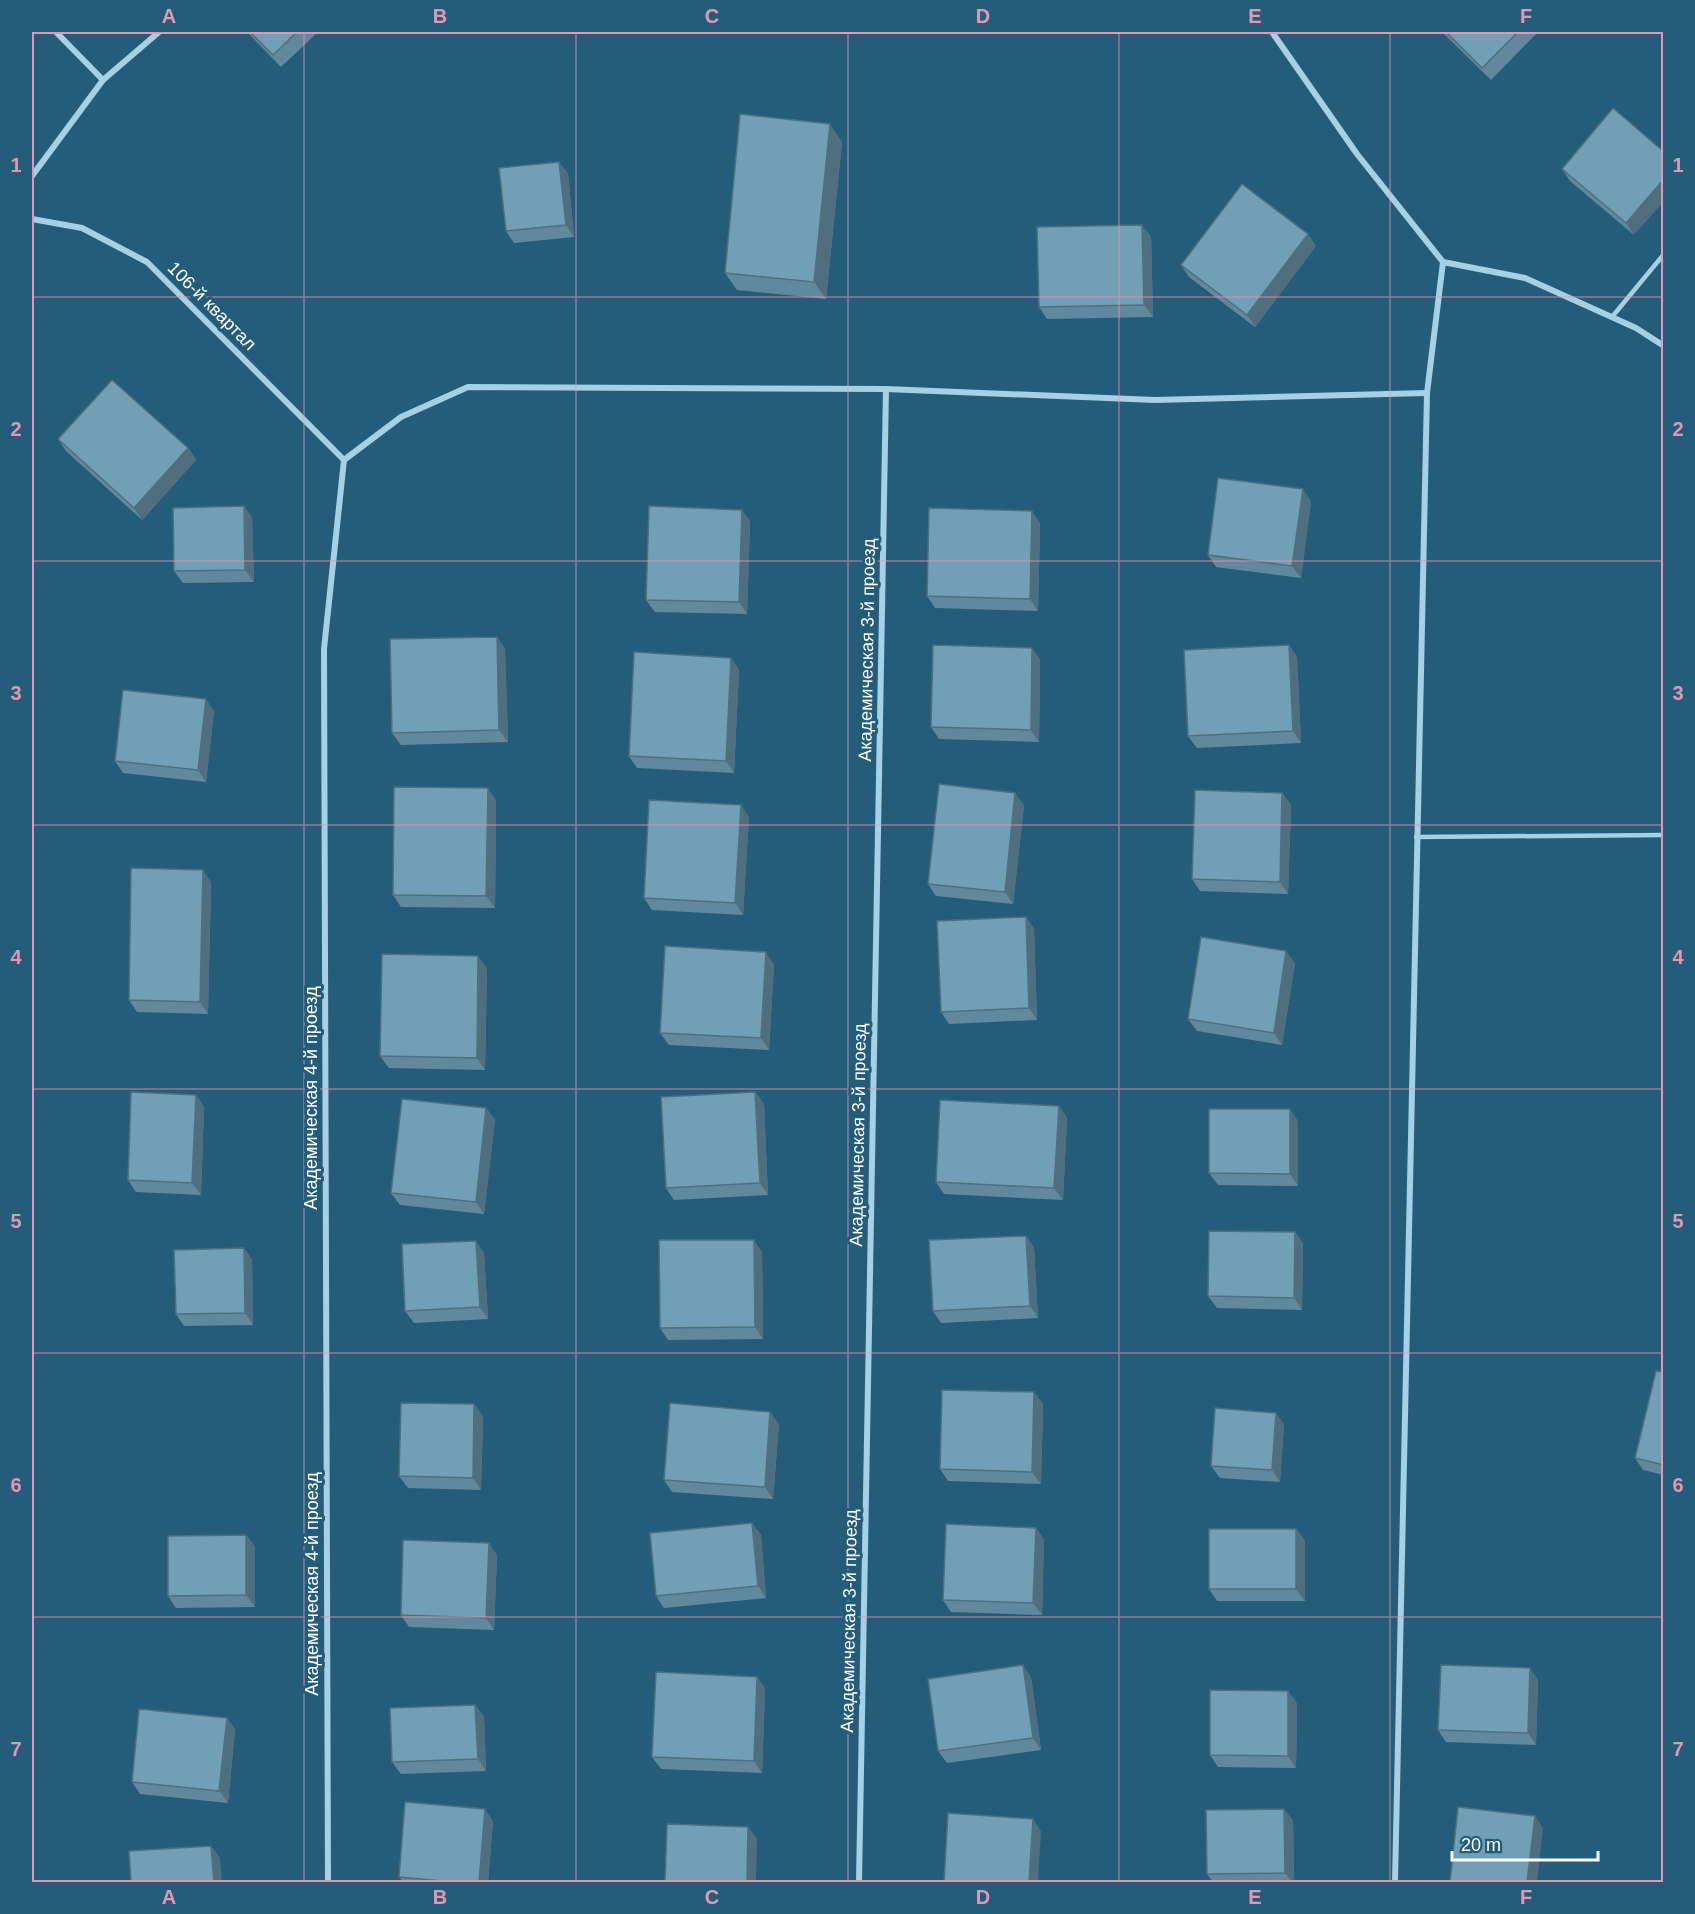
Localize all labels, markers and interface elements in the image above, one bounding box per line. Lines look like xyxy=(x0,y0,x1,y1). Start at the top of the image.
text: A xyxy=(162,5,176,27)
text: B xyxy=(433,5,447,27)
text: C xyxy=(705,5,719,27)
text: D xyxy=(976,5,990,27)
text: E xyxy=(1248,5,1262,27)
text: F xyxy=(1520,5,1532,27)
text: 1 xyxy=(10,154,22,176)
text: 1 xyxy=(1672,154,1684,176)
street label: 106-й квартал xyxy=(164,258,260,354)
text: 2 xyxy=(10,418,22,440)
text: 2 xyxy=(1672,418,1684,440)
street label: Академическая 3-й проезд xyxy=(855,538,879,762)
text: 3 xyxy=(10,682,22,704)
text: 3 xyxy=(1672,682,1684,704)
text: 4 xyxy=(10,946,22,968)
text: 4 xyxy=(1672,946,1684,968)
street label: Академическая 4-й проезд xyxy=(301,986,321,1210)
street label: Академическая 3-й проезд xyxy=(846,1023,870,1247)
text: 5 xyxy=(10,1210,22,1232)
text: 5 xyxy=(1672,1210,1684,1232)
street label: Академическая 4-й проезд xyxy=(302,1472,322,1696)
text: 6 xyxy=(10,1474,22,1496)
text: 6 xyxy=(1672,1474,1684,1496)
street label: Академическая 3-й проезд xyxy=(837,1509,861,1733)
text: 7 xyxy=(10,1738,22,1760)
text: 7 xyxy=(1672,1738,1684,1760)
scale bar xyxy=(1452,1824,1598,1862)
text: 20 m xyxy=(1461,1835,1501,1855)
text: A xyxy=(162,1886,176,1908)
text: B xyxy=(433,1886,447,1908)
text: C xyxy=(705,1886,719,1908)
text: D xyxy=(976,1886,990,1908)
text: E xyxy=(1248,1886,1262,1908)
text: F xyxy=(1520,1886,1532,1908)

